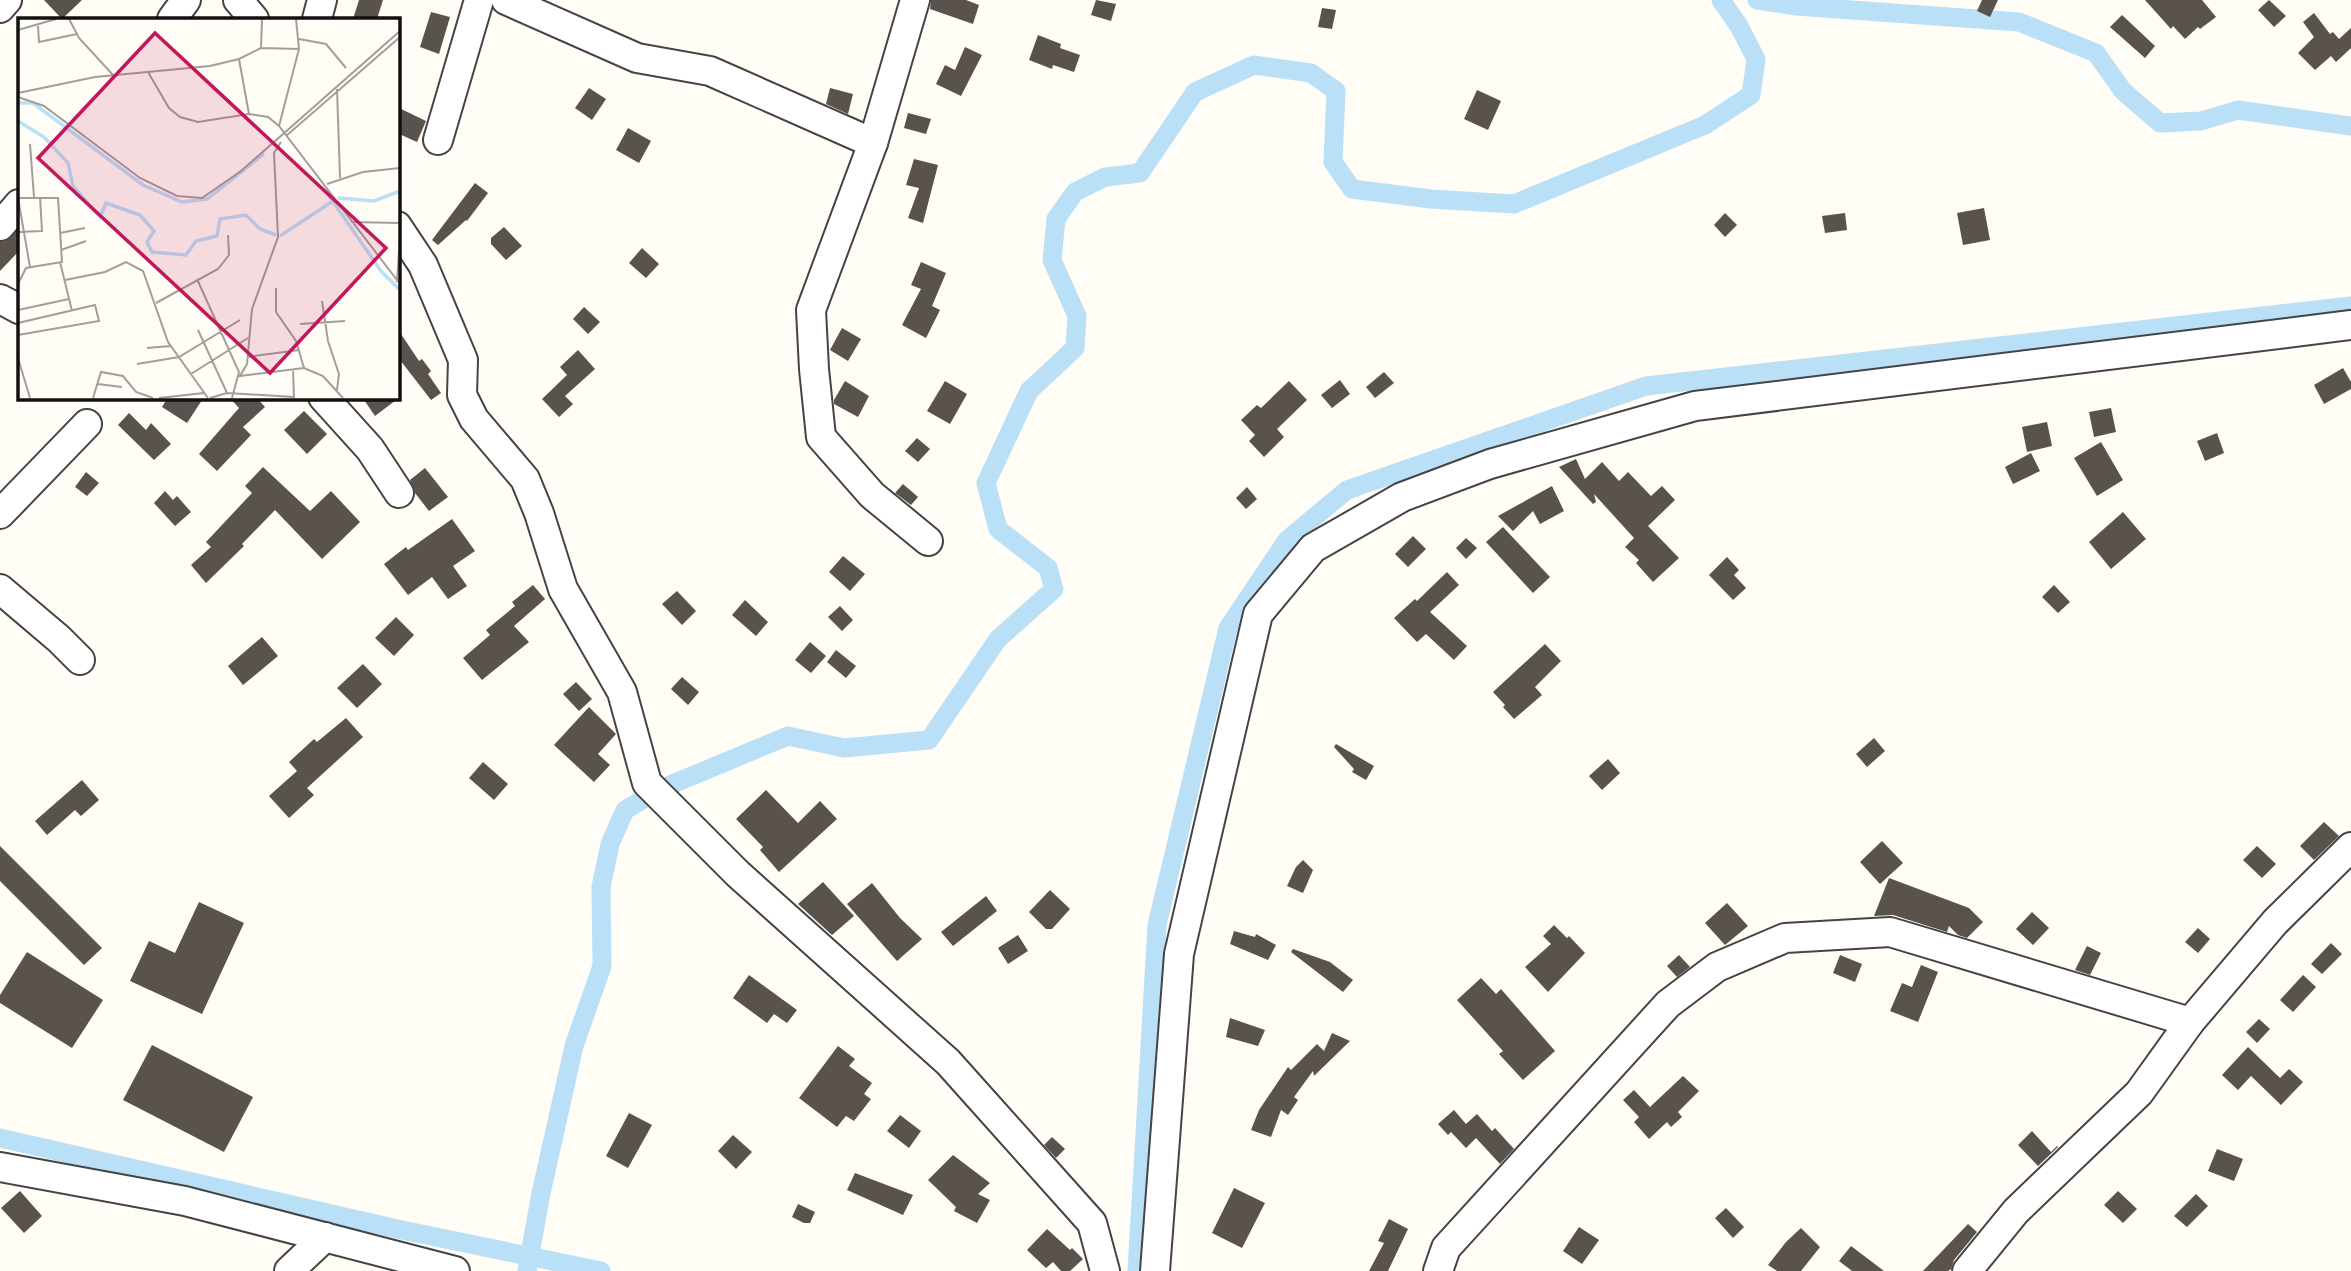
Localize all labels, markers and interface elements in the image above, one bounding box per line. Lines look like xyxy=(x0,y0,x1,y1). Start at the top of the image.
inset map xyxy=(18,18,399,399)

